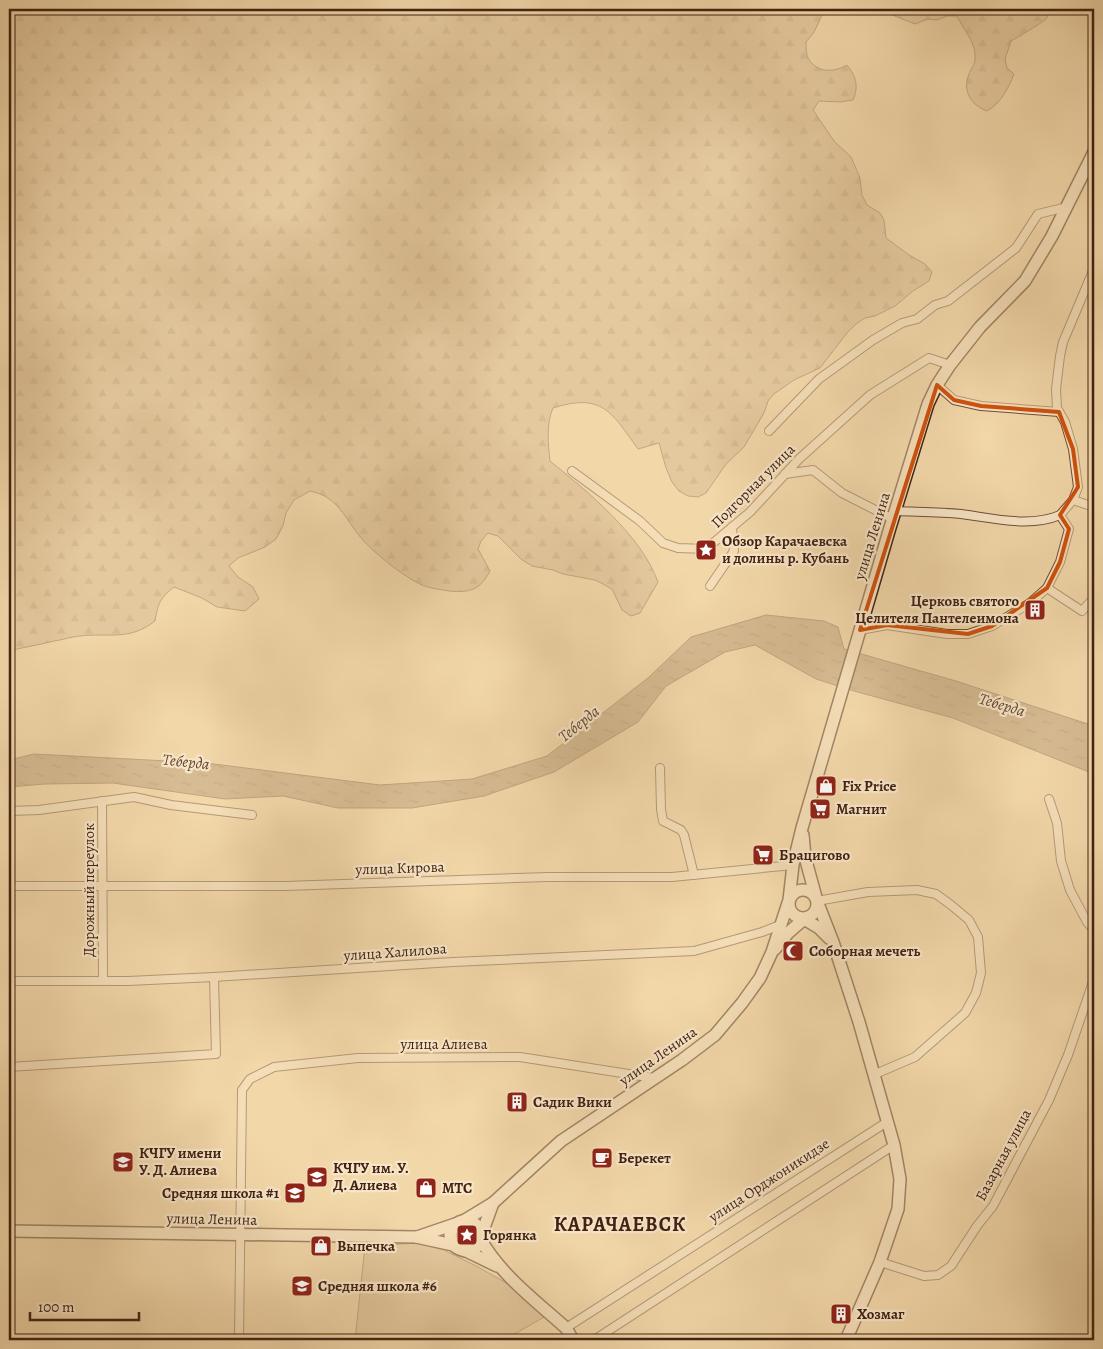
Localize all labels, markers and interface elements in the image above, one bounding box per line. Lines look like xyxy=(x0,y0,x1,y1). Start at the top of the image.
street label: Подгорная улица xyxy=(707,440,799,532)
street label: улица Ленина xyxy=(849,490,895,583)
place label: Обзор Карачаевска и долины р. Кубань xyxy=(722,531,849,568)
place icon: Обзор Карачаевска и долины р. Кубань xyxy=(694,538,718,562)
place label: Церковь святого Целителя Пантелеимона xyxy=(855,591,1020,628)
building icon: Церковь святого Целителя Пантелеимона xyxy=(1023,598,1047,622)
water label: Теберда xyxy=(976,688,1028,722)
water label: Теберда xyxy=(554,701,604,747)
water label: Теберда xyxy=(161,749,211,775)
shop icon: Fix Price xyxy=(814,774,838,798)
place label: Fix Price xyxy=(842,776,897,796)
supermarket icon: Магнит xyxy=(808,797,832,821)
place label: Магнит xyxy=(836,799,887,819)
street label: Дорожный переулок xyxy=(79,823,99,957)
supermarket icon: Брацигово xyxy=(751,843,775,867)
place label: Брацигово xyxy=(779,845,850,865)
street label: улица Кирова xyxy=(354,856,445,880)
street label: улица Халилова xyxy=(342,938,447,966)
mosque icon: Соборная мечеть xyxy=(781,939,805,963)
place label: Соборная мечеть xyxy=(809,941,921,961)
street label: улица Ленина xyxy=(614,1022,701,1091)
street label: улица Алиева xyxy=(399,1034,488,1054)
building icon: Садик Вики xyxy=(505,1090,529,1114)
place label: Садик Вики xyxy=(533,1092,612,1112)
street label: Базарная улица xyxy=(970,1106,1036,1204)
street label: улица Орджоникидзе xyxy=(704,1133,833,1227)
place label: КЧГУ имени У. Д. Алиева xyxy=(139,1143,222,1180)
cafe icon: Берекет xyxy=(590,1146,614,1170)
place label: Берекет xyxy=(618,1148,671,1168)
school or university icon: КЧГУ имени У. Д. Алиева xyxy=(111,1150,135,1174)
place label: КЧГУ им. У. Д. Алиева xyxy=(333,1158,409,1195)
school or university icon: КЧГУ им. У. Д. Алиева xyxy=(305,1165,329,1189)
shop icon: МТС xyxy=(414,1176,438,1200)
place label: МТС xyxy=(442,1178,472,1198)
school or university icon: Средняя школа #1 xyxy=(283,1181,307,1205)
place label: Средняя школа #1 xyxy=(162,1183,280,1203)
street label: улица Ленина xyxy=(165,1208,258,1230)
district label: КАРАЧАЕВСК xyxy=(554,1211,686,1238)
place icon: Горянка xyxy=(455,1223,479,1247)
place label: Горянка xyxy=(483,1225,538,1245)
shop icon: Выпечка xyxy=(309,1234,333,1258)
place label: Выпечка xyxy=(337,1236,396,1256)
school or university icon: Средняя школа #6 xyxy=(290,1274,314,1298)
place label: Средняя школа #6 xyxy=(318,1276,437,1296)
scale bar xyxy=(30,1289,139,1321)
text: 100 m xyxy=(38,1297,75,1317)
building icon: Хозмаг xyxy=(829,1302,853,1326)
place label: Хозмаг xyxy=(857,1304,905,1324)

